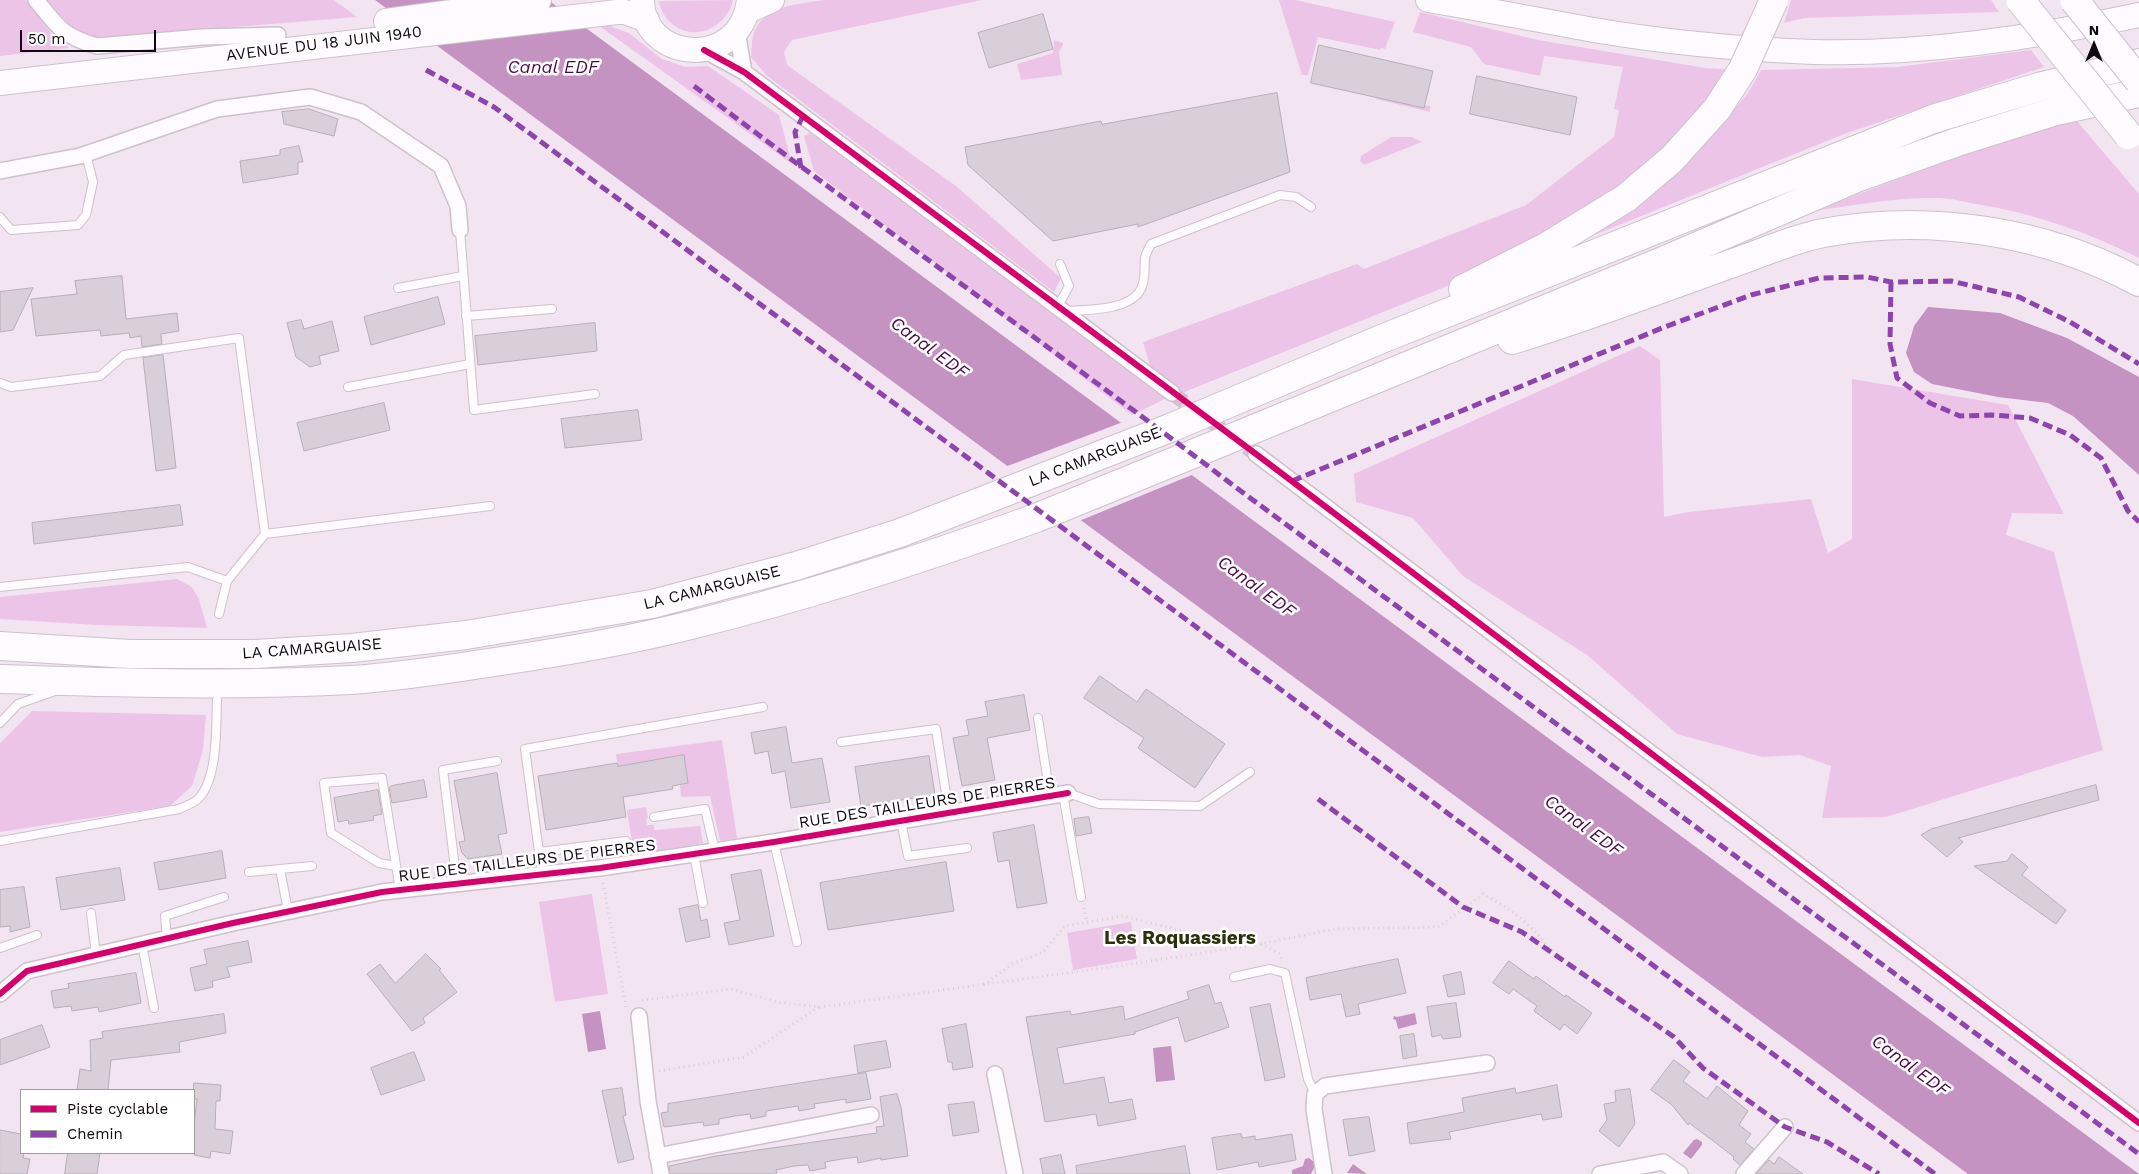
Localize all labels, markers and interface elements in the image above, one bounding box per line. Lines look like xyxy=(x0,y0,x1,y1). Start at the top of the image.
scale bar xyxy=(22,20,159,52)
north arrow xyxy=(2069,20,2119,70)
street label: AVENUE DU 18 JUIN 1940 xyxy=(225,22,423,66)
text: N xyxy=(2089,22,2099,38)
text: 50 m xyxy=(28,30,65,48)
water label: Canal EDF xyxy=(508,57,598,79)
water label: Canal EDF xyxy=(886,313,972,383)
street label: LA CAMARGUAISE xyxy=(1026,423,1164,491)
water label: Canal EDF xyxy=(1213,552,1299,622)
street label: LA CAMARGUAISE xyxy=(642,562,782,614)
street label: LA CAMARGUAISE xyxy=(241,635,383,663)
street label: RUE DES TAILLEURS DE PIERRES xyxy=(797,773,1057,833)
water label: Canal EDF xyxy=(1540,791,1626,861)
street label: RUE DES TAILLEURS DE PIERRES xyxy=(397,836,657,886)
district label: Les Roquassiers xyxy=(1104,927,1256,949)
water label: Canal EDF xyxy=(1867,1031,1953,1101)
legend xyxy=(20,1089,195,1154)
text: Piste cyclable xyxy=(67,1100,168,1118)
text: Chemin xyxy=(67,1125,123,1143)

